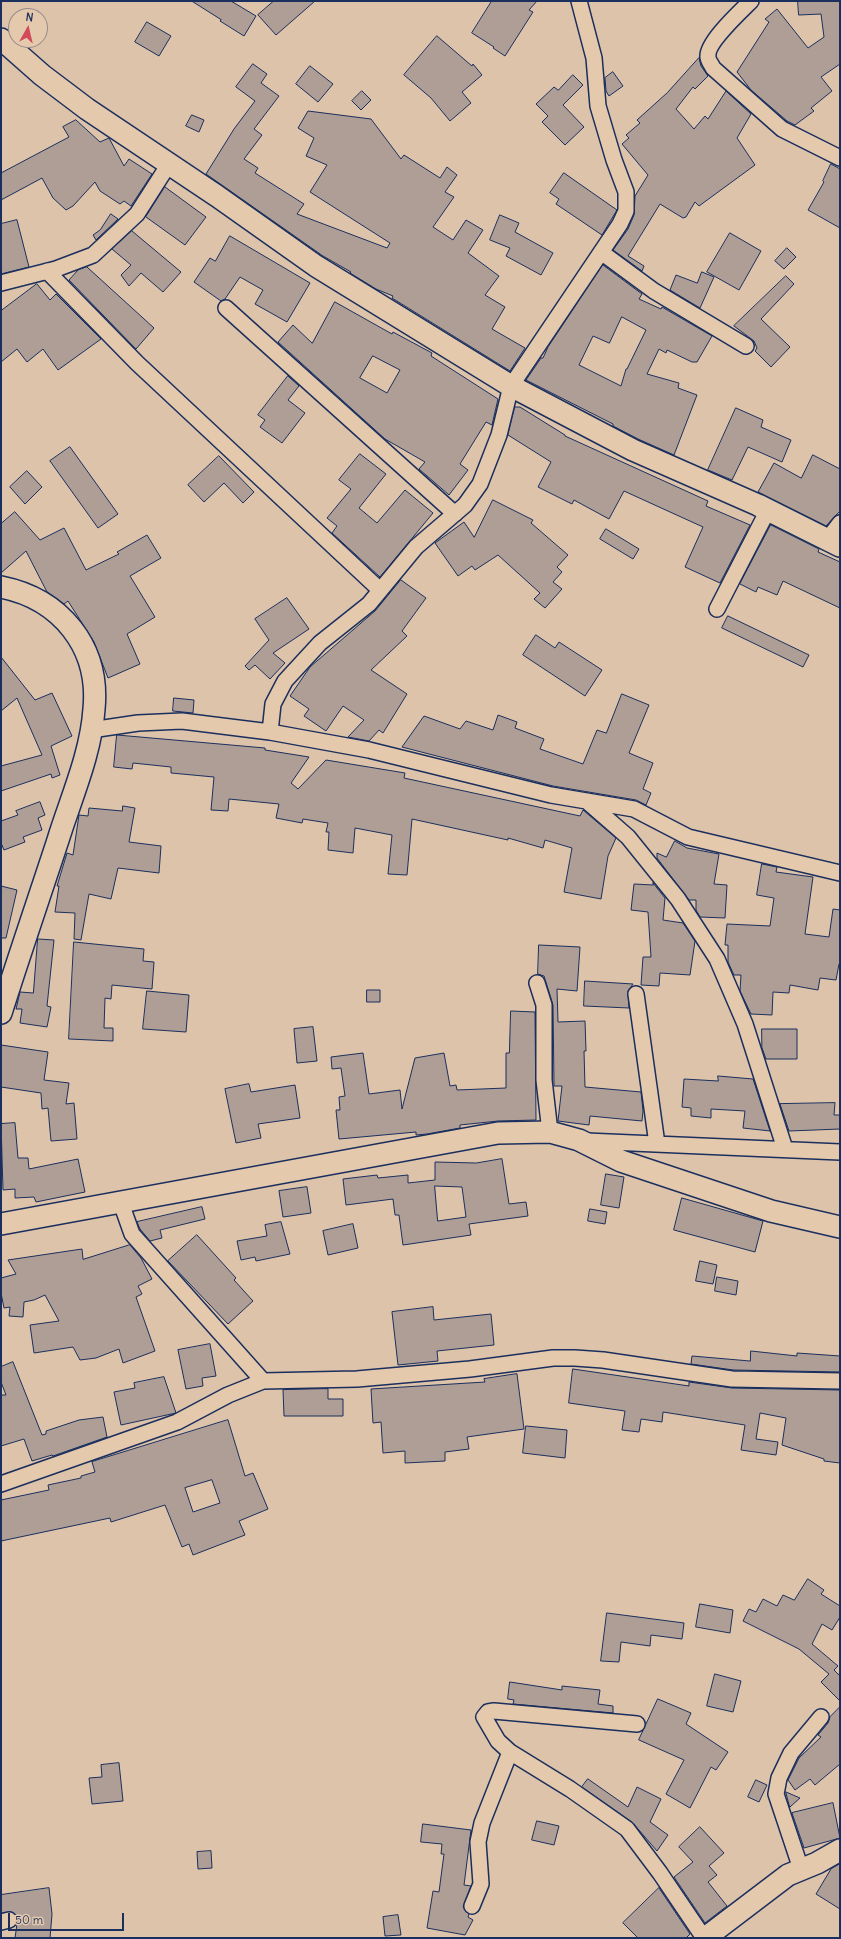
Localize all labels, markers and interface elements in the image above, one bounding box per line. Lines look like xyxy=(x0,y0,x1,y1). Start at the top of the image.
north arrow xyxy=(8,8,48,48)
text: N xyxy=(25,10,34,25)
scale bar xyxy=(10,1905,126,1931)
text: 50 m xyxy=(15,1912,43,1927)

